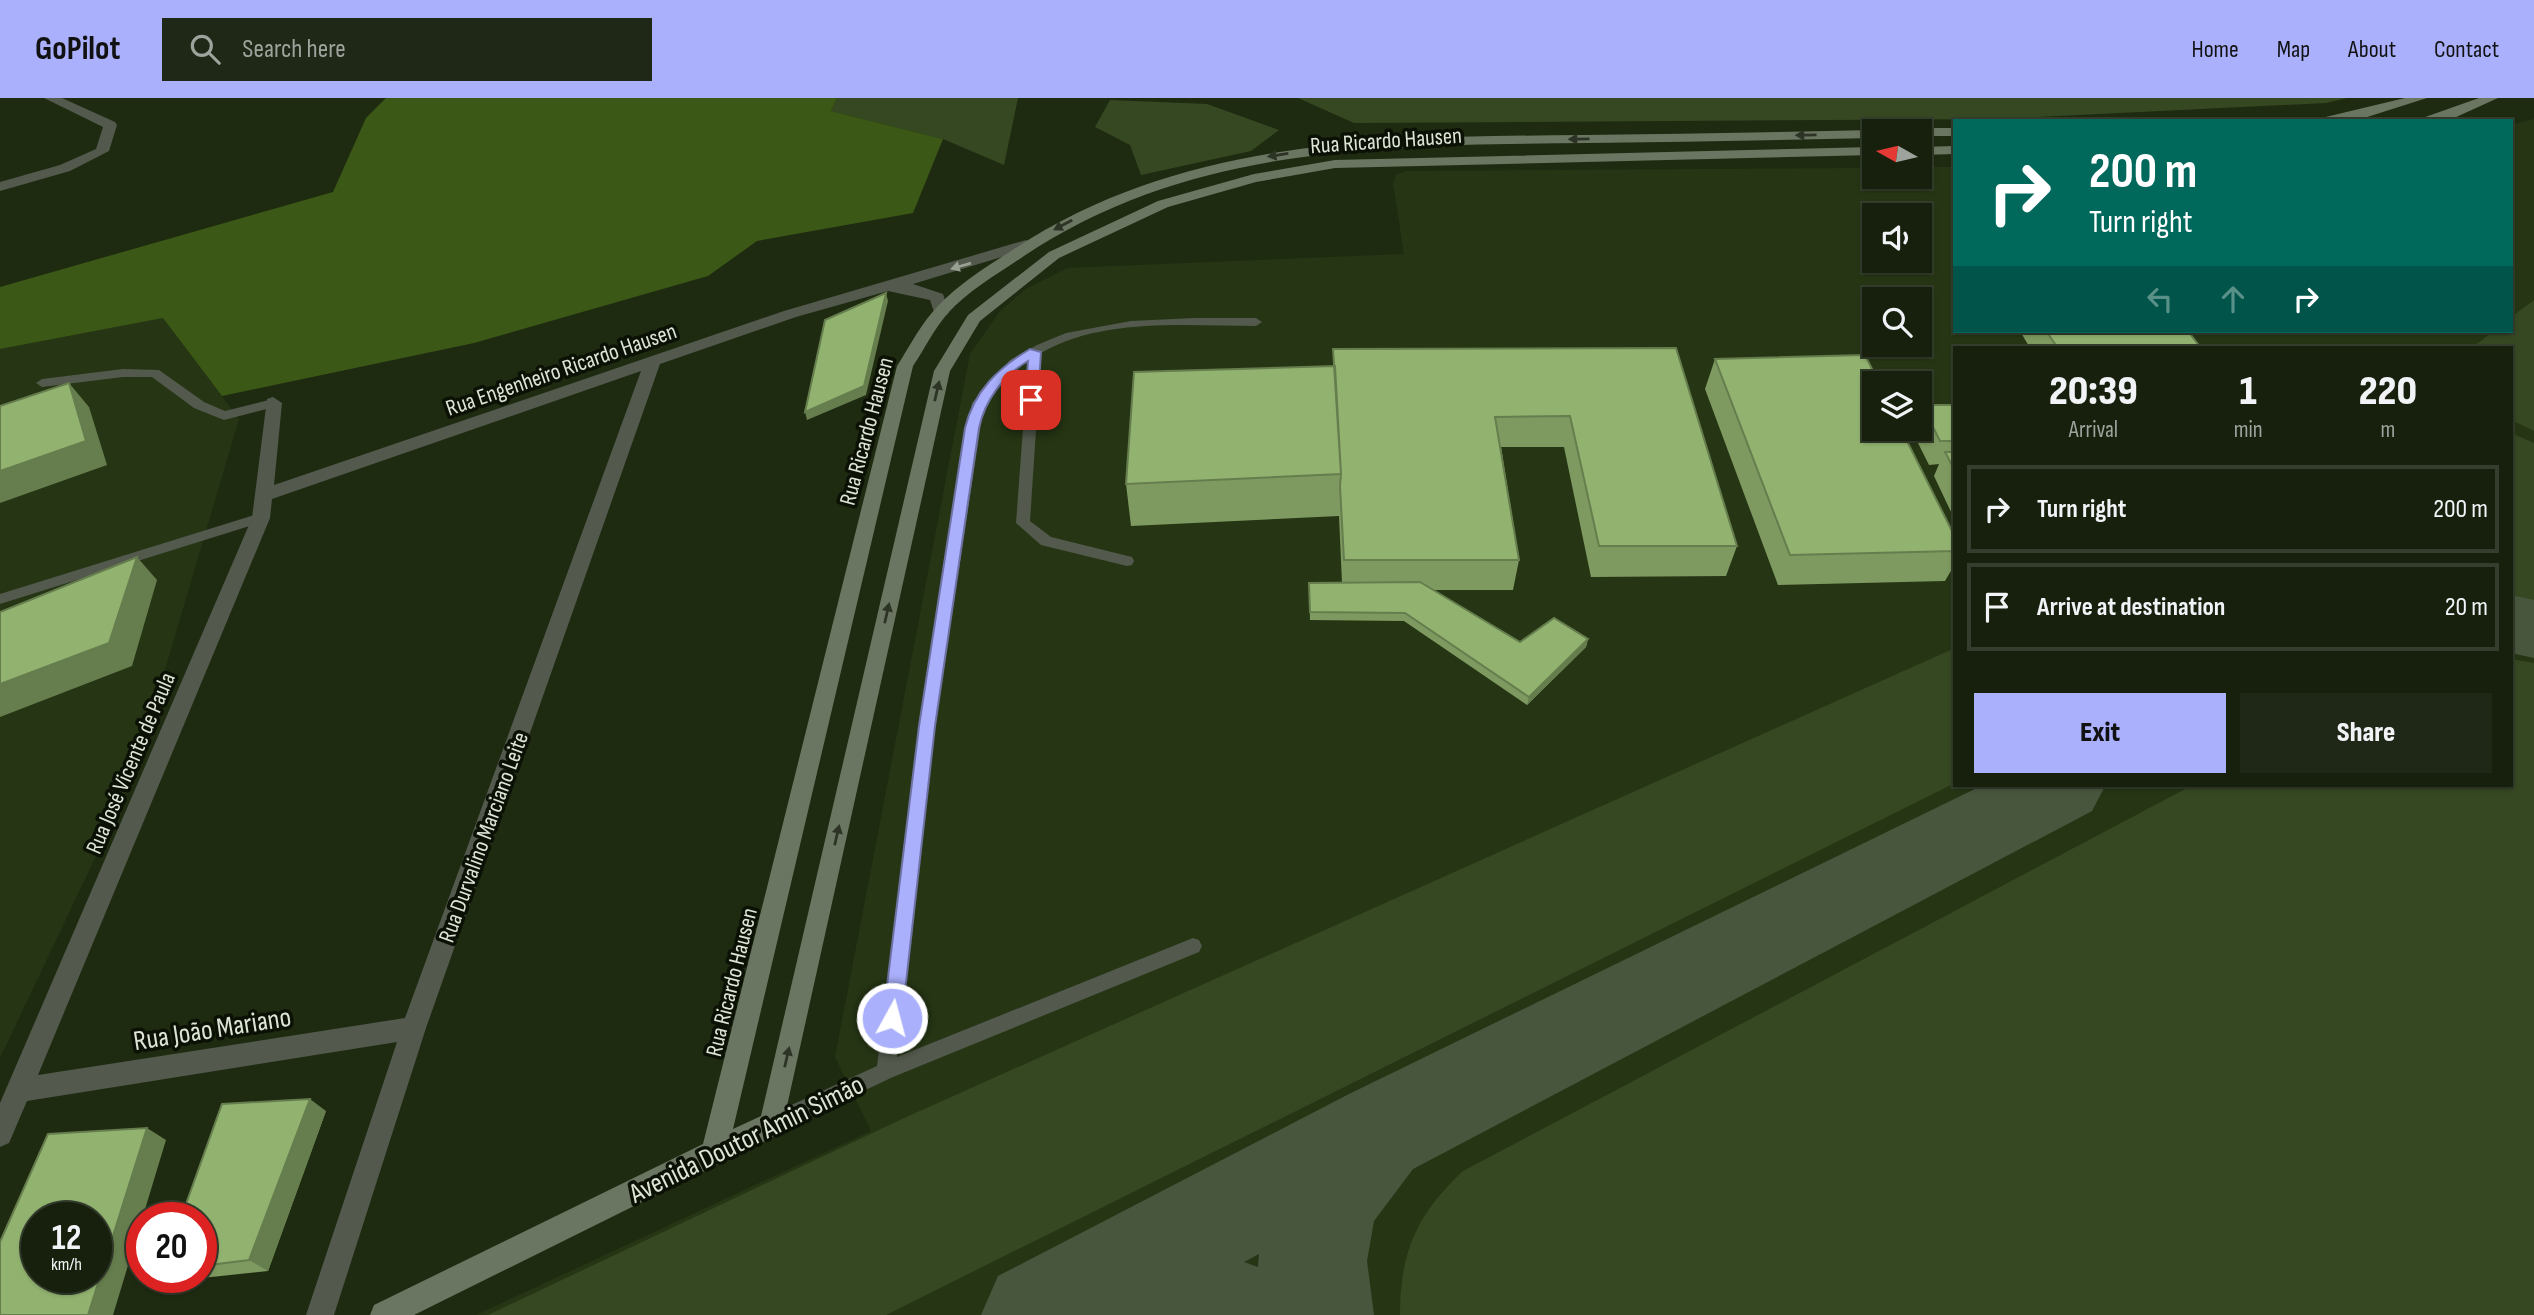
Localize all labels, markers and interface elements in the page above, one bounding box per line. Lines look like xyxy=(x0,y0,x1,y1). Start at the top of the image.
search box xyxy=(162,18,652,81)
text: GoPilot xyxy=(35,29,120,69)
icon: search xyxy=(186,30,224,68)
text: Search here xyxy=(242,34,346,65)
text: Home xyxy=(2191,35,2239,64)
text: Map xyxy=(2277,35,2310,64)
text: About xyxy=(2348,35,2396,64)
text: Contact xyxy=(2434,35,2499,64)
north arrow xyxy=(1862,119,1932,189)
map controls xyxy=(1862,119,1932,441)
street label: Rua Ricardo Hausen xyxy=(1309,122,1463,160)
one-way arrow xyxy=(1795,130,1817,141)
one-way arrow xyxy=(1567,133,1589,145)
text: 200 m xyxy=(2089,143,2197,202)
icon: right xyxy=(1974,147,2065,238)
one-way arrow xyxy=(1267,149,1289,160)
button: sound xyxy=(1862,203,1932,273)
text: Turn right xyxy=(2089,203,2193,242)
one-way arrow xyxy=(1053,219,1073,230)
one-way arrow xyxy=(950,262,971,272)
icon: left xyxy=(2141,280,2179,318)
icon: ahead xyxy=(2214,280,2252,318)
icon: right xyxy=(2287,280,2325,318)
button: search xyxy=(1862,287,1932,357)
street label: Rua Engenheiro Ricardo Hausen xyxy=(442,317,680,423)
street label: Rua Ricardo Hausen xyxy=(834,354,900,508)
text: 20:39 xyxy=(2049,366,2138,417)
text: 1 xyxy=(2240,366,2257,417)
text: 220 xyxy=(2359,366,2417,417)
pin xyxy=(1001,370,1061,430)
button: layers xyxy=(1862,371,1932,441)
one-way arrow xyxy=(932,380,943,402)
icon: arrive xyxy=(1012,381,1050,419)
text: Arrival xyxy=(2069,416,2118,444)
text: min xyxy=(2234,416,2263,444)
text: m xyxy=(2380,416,2395,444)
icon: right xyxy=(1978,490,2016,528)
text: Turn right xyxy=(2037,494,2126,525)
text: 200 m xyxy=(2433,494,2488,525)
icon: arrive xyxy=(1978,588,2016,626)
text: Arrive at destination xyxy=(2037,592,2225,623)
text: 20 m xyxy=(2445,592,2488,623)
one-way arrow xyxy=(882,602,893,624)
street label: Rua José Vicente de Paula xyxy=(80,668,182,858)
button: Exit xyxy=(1974,693,2226,773)
button: Share xyxy=(2240,693,2492,773)
street label: Rua Durvalino Marciano Leite xyxy=(433,728,535,946)
one-way arrow xyxy=(832,824,843,846)
street label: Rua Ricardo Hausen xyxy=(700,905,764,1059)
position arrow xyxy=(855,981,929,1055)
street label: Rua João Mariano xyxy=(131,1001,293,1058)
one-way arrow xyxy=(782,1046,793,1068)
street label: Avenida Doutor Amin Simão xyxy=(623,1068,869,1211)
speed limit sign: 20 xyxy=(126,1202,217,1293)
text: 12 xyxy=(52,1217,81,1260)
text: km/h xyxy=(51,1254,82,1275)

